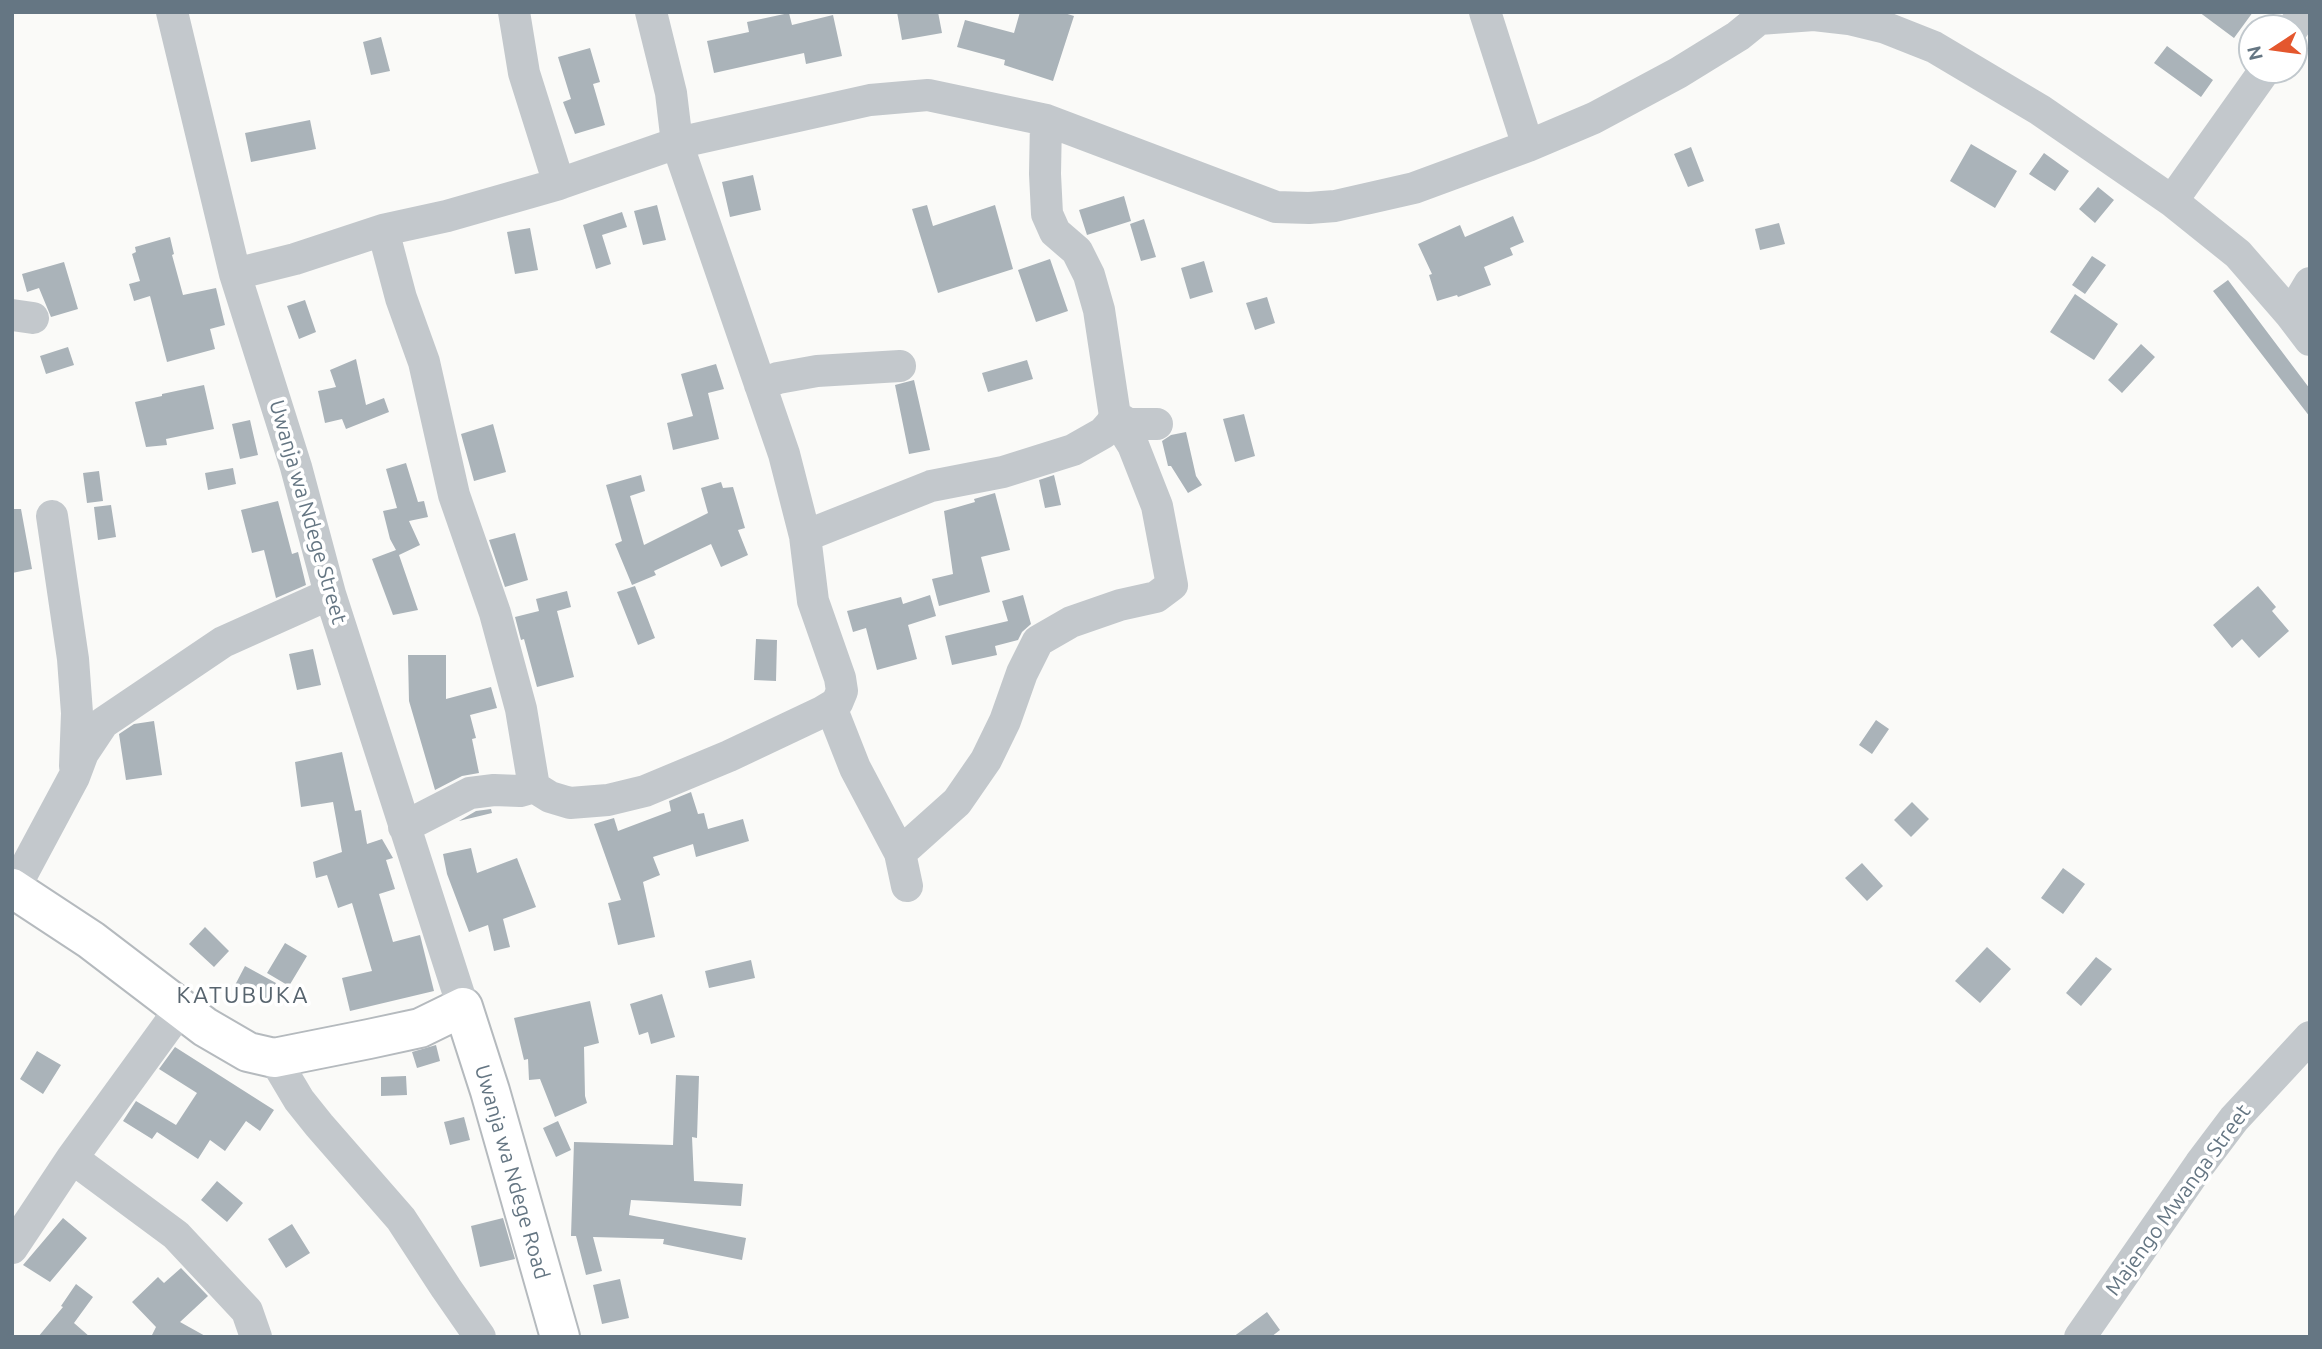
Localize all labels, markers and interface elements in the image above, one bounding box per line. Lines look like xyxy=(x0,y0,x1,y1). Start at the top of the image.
north arrow xyxy=(2238,14,2308,84)
text: N xyxy=(2242,44,2267,63)
street label: Uwanja wa Ndege Street xyxy=(264,397,352,627)
district label: KATUBUKA xyxy=(178,981,308,1009)
street label: Uwanja wa Ndege Road xyxy=(469,1062,555,1282)
street label: Majengo Mwanga Street xyxy=(2100,1099,2256,1301)

